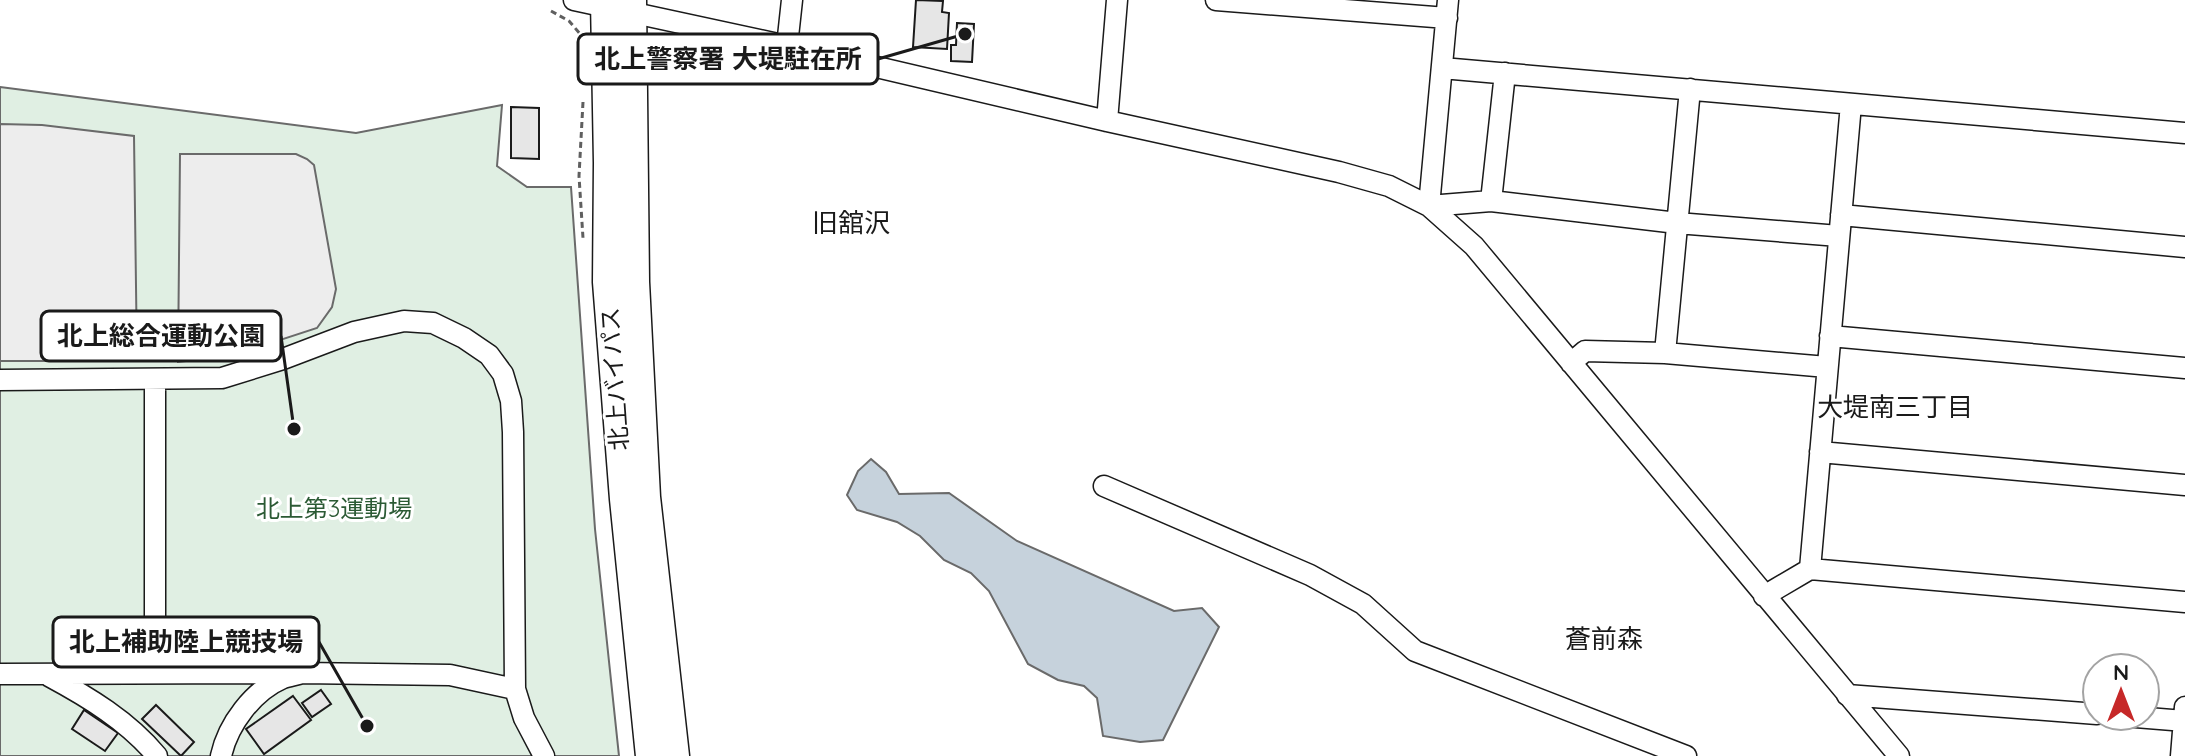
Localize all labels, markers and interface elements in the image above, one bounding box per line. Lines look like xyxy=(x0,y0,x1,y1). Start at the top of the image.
callout: 北上警察署 大堤駐在所 xyxy=(578,34,878,84)
text: 北上警察署 大堤駐在所 xyxy=(594,42,862,75)
district label: 旧舘沢 xyxy=(812,206,890,239)
street label: 北上バイパス xyxy=(594,306,634,452)
callout: 北上総合運動公園 xyxy=(41,311,281,361)
text: 北上総合運動公園 xyxy=(57,319,265,352)
district label: 大堤南三丁目 xyxy=(1817,390,1973,423)
park label: 北上第3運動場 xyxy=(256,493,412,523)
callout: 北上補助陸上競技場 xyxy=(53,617,319,667)
district label: 蒼前森 xyxy=(1565,622,1643,655)
text: 北上補助陸上競技場 xyxy=(69,625,303,658)
north arrow xyxy=(2081,652,2161,732)
text: N xyxy=(2113,658,2129,686)

